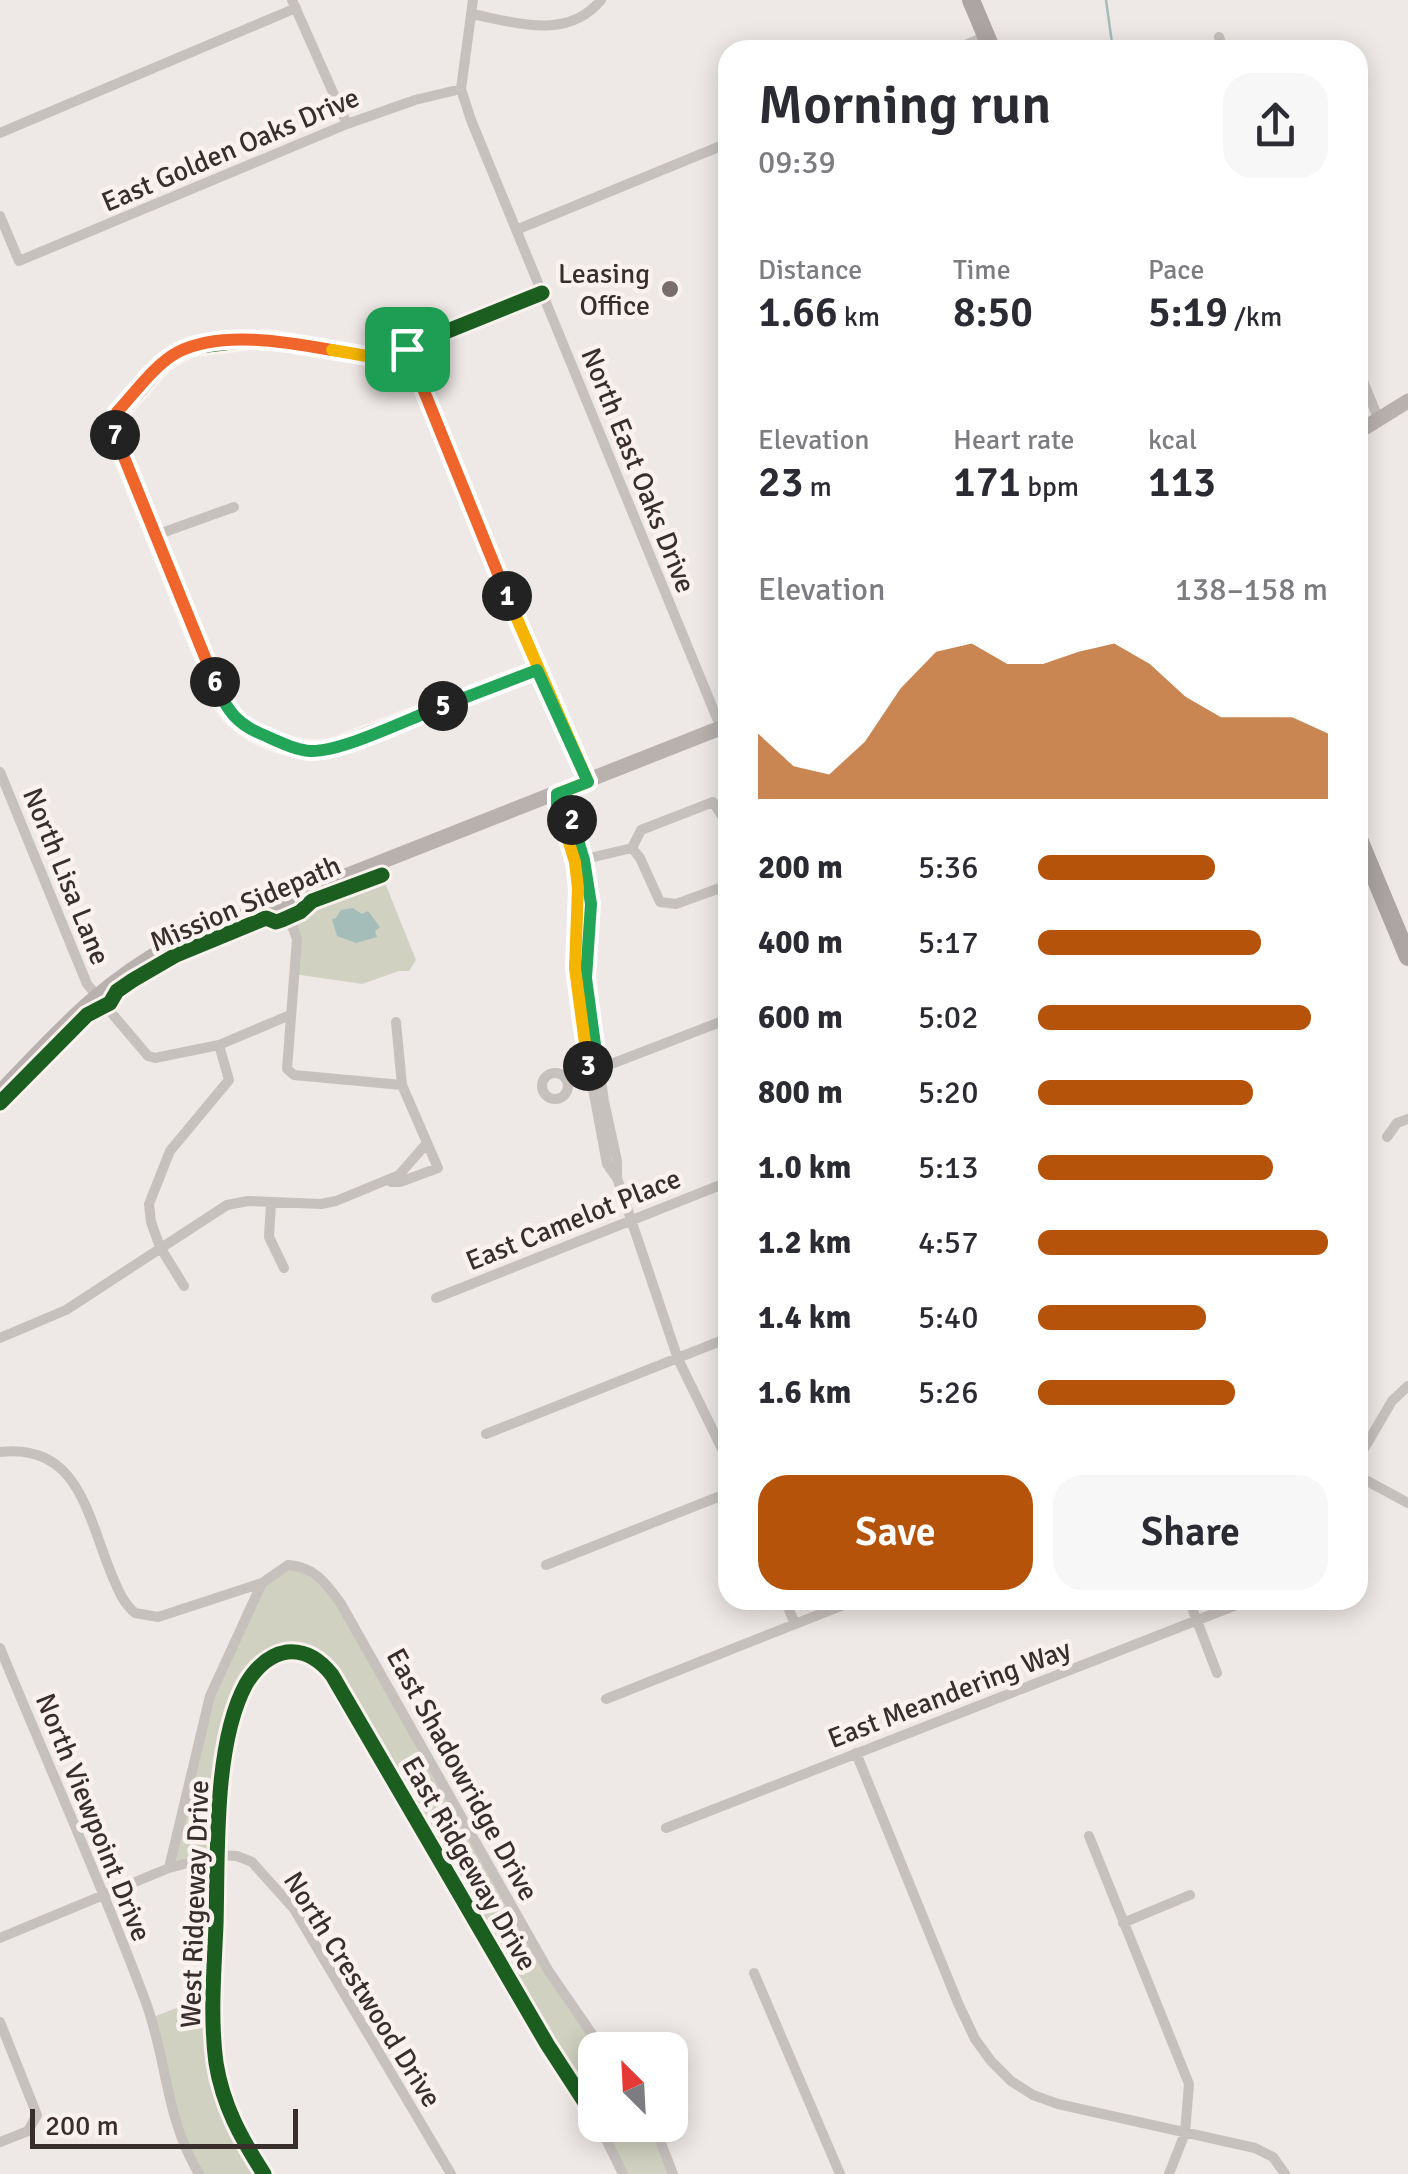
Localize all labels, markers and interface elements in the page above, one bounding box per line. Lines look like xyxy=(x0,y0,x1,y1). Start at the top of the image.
text: Morning run xyxy=(758,71,1051,139)
button: share xyxy=(1223,73,1328,178)
street label: East Golden Oaks Drive xyxy=(97,80,364,220)
text: 09:39 xyxy=(758,143,836,182)
text: Distance xyxy=(758,253,862,287)
text: Time xyxy=(953,253,1011,287)
text: Pace xyxy=(1148,253,1204,287)
place label: Leasing Office xyxy=(558,257,650,323)
marker: Leasing Office xyxy=(659,278,681,300)
text: 1.66 xyxy=(758,287,838,338)
text: 8:50 xyxy=(953,287,1033,338)
text: 5:19 xyxy=(1148,287,1228,338)
text: km xyxy=(838,300,880,334)
text: /km xyxy=(1228,300,1282,334)
pin xyxy=(365,307,450,392)
icon: arrive xyxy=(380,322,435,377)
street label: North East Oaks Drive xyxy=(573,343,703,598)
pin: 7 xyxy=(90,410,140,460)
text: 7 xyxy=(107,418,123,452)
text: Elevation xyxy=(758,423,870,457)
text: Heart rate xyxy=(953,423,1075,457)
text: kcal xyxy=(1148,423,1197,457)
text: 23 xyxy=(758,457,803,508)
text: 171 xyxy=(953,457,1021,508)
text: 113 xyxy=(1148,457,1216,508)
text: m xyxy=(803,470,832,504)
text: bpm xyxy=(1021,470,1079,504)
text: Elevation xyxy=(758,570,885,609)
text: 138–158 m xyxy=(1175,570,1328,609)
pin: 1 xyxy=(482,571,532,621)
text: 1 xyxy=(499,579,515,613)
pin: 6 xyxy=(190,657,240,707)
text: 6 xyxy=(207,665,223,699)
pin: 5 xyxy=(418,681,468,731)
text: 5 xyxy=(435,689,451,723)
street label: North Lisa Lane xyxy=(15,783,117,970)
pin: 2 xyxy=(547,795,597,845)
text: 2 xyxy=(564,803,580,837)
street label: Mission Sidepath xyxy=(145,848,346,959)
text: 200 m xyxy=(758,848,843,887)
text: 5:36 xyxy=(918,848,978,887)
text: 400 m xyxy=(758,923,843,962)
text: 5:17 xyxy=(918,923,978,962)
text: 600 m xyxy=(758,998,843,1037)
text: 5:02 xyxy=(918,998,978,1037)
pin: 3 xyxy=(563,1041,613,1091)
text: 3 xyxy=(580,1049,596,1083)
text: 800 m xyxy=(758,1073,843,1112)
text: 5:20 xyxy=(918,1073,978,1112)
text: 1.0 km xyxy=(758,1148,851,1187)
text: 5:13 xyxy=(918,1148,978,1187)
street label: East Camelot Place xyxy=(461,1161,686,1279)
text: 1.2 km xyxy=(758,1223,851,1262)
text: 4:57 xyxy=(918,1223,978,1262)
text: 1.4 km xyxy=(758,1298,851,1337)
text: 5:40 xyxy=(918,1298,978,1337)
text: 1.6 km xyxy=(758,1373,851,1412)
text: 5:26 xyxy=(918,1373,978,1412)
button: Save xyxy=(758,1475,1033,1590)
button: Share xyxy=(1053,1475,1328,1590)
street label: East Meandering Way xyxy=(823,1632,1076,1756)
street label: East Shadowridge Drive xyxy=(379,1642,546,1907)
street label: North Viewpoint Drive xyxy=(28,1689,158,1946)
street label: East Ridgeway Drive xyxy=(394,1750,544,1977)
street label: West Ridgeway Drive xyxy=(174,1779,216,2029)
street label: North Crestwood Drive xyxy=(276,1865,448,2114)
north arrow xyxy=(578,2032,688,2142)
map controls xyxy=(578,2032,688,2142)
scale bar xyxy=(30,2104,298,2148)
text: 200 m xyxy=(45,2109,119,2143)

